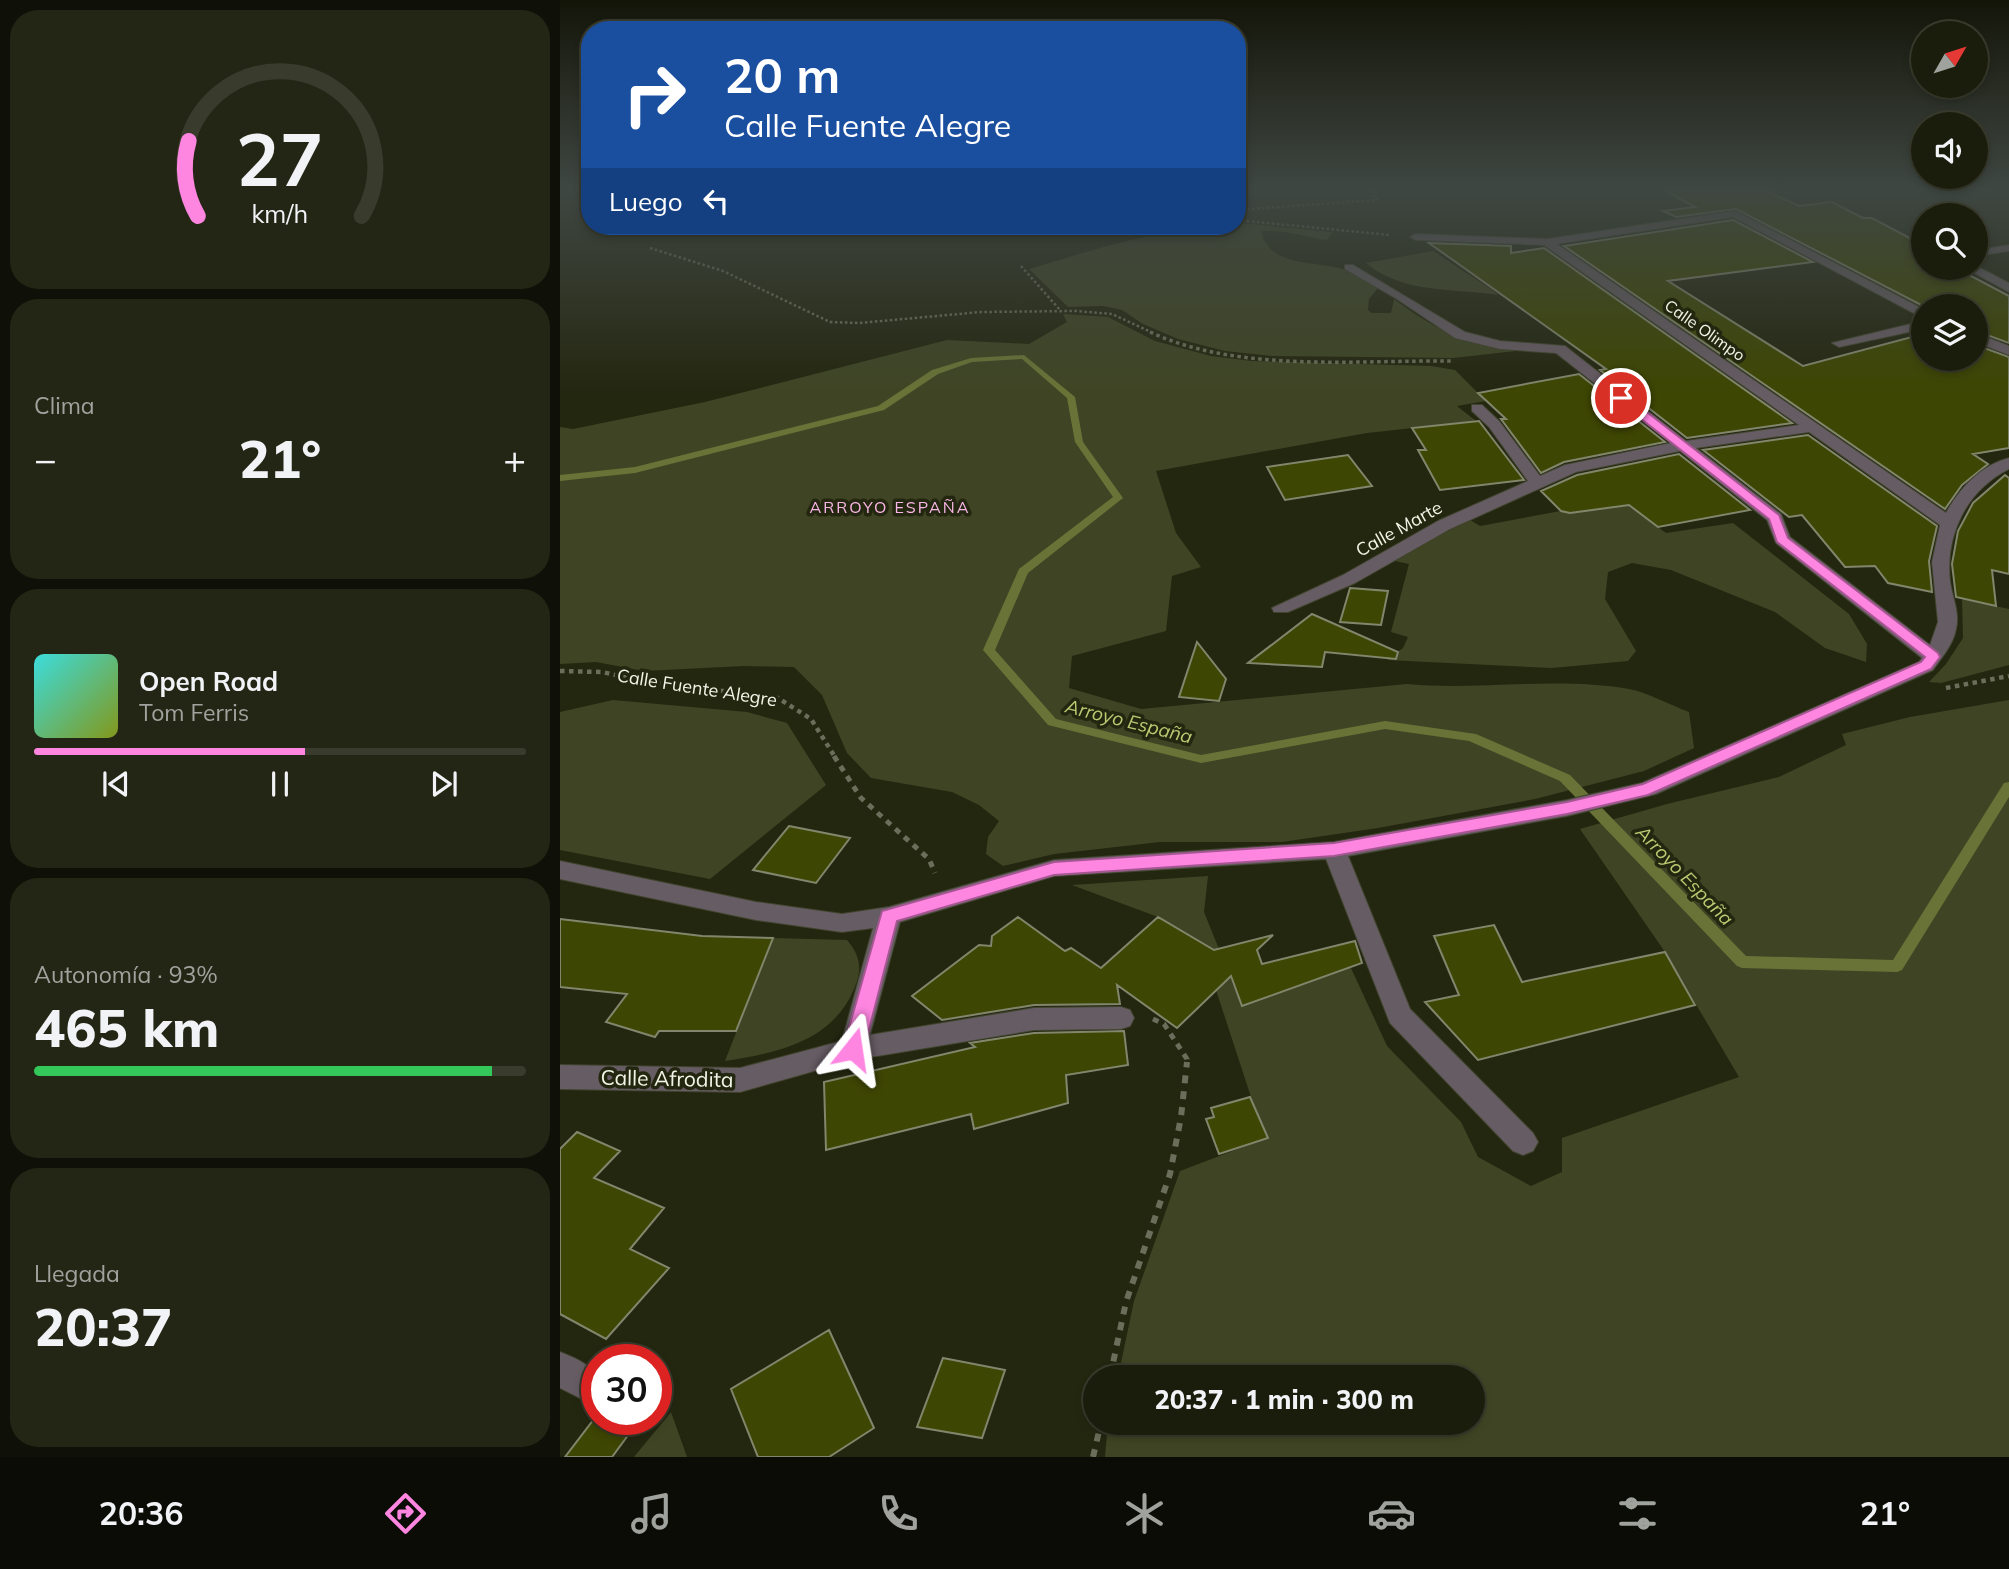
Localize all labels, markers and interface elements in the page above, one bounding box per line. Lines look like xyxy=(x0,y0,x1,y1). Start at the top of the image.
north arrow xyxy=(1911,21,1988,98)
map controls xyxy=(1911,21,1988,371)
text: 20 m xyxy=(724,44,840,105)
icon: right xyxy=(609,49,700,140)
text: Calle Fuente Alegre xyxy=(724,105,1011,145)
button: sound xyxy=(1911,112,1988,189)
text: 27 xyxy=(236,113,324,204)
icon: left xyxy=(697,182,735,220)
text: Luego xyxy=(609,185,683,218)
text: km/h xyxy=(252,198,308,229)
button: search xyxy=(1911,203,1988,280)
button: layers xyxy=(1911,294,1988,371)
street label: Calle Olimpo xyxy=(1661,295,1749,365)
pin xyxy=(1591,368,1651,428)
icon: arrive xyxy=(1602,379,1640,417)
text: Clima xyxy=(34,391,95,420)
text: 21° xyxy=(239,426,321,491)
text: − xyxy=(34,435,57,483)
text: + xyxy=(503,435,526,483)
street label: Calle Marte xyxy=(1352,495,1446,562)
district label: ARROYO ESPAÑA xyxy=(810,497,970,517)
street label: Calle Fuente Alegre xyxy=(615,664,779,712)
text: Open Road xyxy=(139,665,278,698)
water label: Arroyo España xyxy=(1062,693,1195,748)
text: Tom Ferris xyxy=(139,698,249,727)
icon: previous xyxy=(97,765,135,803)
icon: pause xyxy=(261,765,299,803)
icon: next xyxy=(425,765,463,803)
water label: Arroyo España xyxy=(1631,819,1739,930)
text: Autonomía · 93% xyxy=(34,960,218,989)
text: 465 km xyxy=(34,995,219,1060)
position arrow xyxy=(816,1012,890,1086)
street label: Calle Afrodita xyxy=(600,1064,734,1092)
text: Llegada xyxy=(34,1259,120,1288)
text: 20:37 xyxy=(34,1294,172,1359)
speed limit sign: 30 xyxy=(581,1344,672,1435)
text: 20:37 · 1 min · 300 m xyxy=(1154,1383,1414,1416)
icon: directions xyxy=(381,1489,430,1538)
icon: music xyxy=(627,1489,676,1538)
icon: phone xyxy=(874,1489,923,1538)
icon: climate xyxy=(1120,1489,1169,1538)
icon: car xyxy=(1367,1489,1416,1538)
icon: filters xyxy=(1613,1489,1662,1538)
text: 20:36 xyxy=(99,1493,183,1533)
text: 21° xyxy=(1860,1493,1910,1533)

